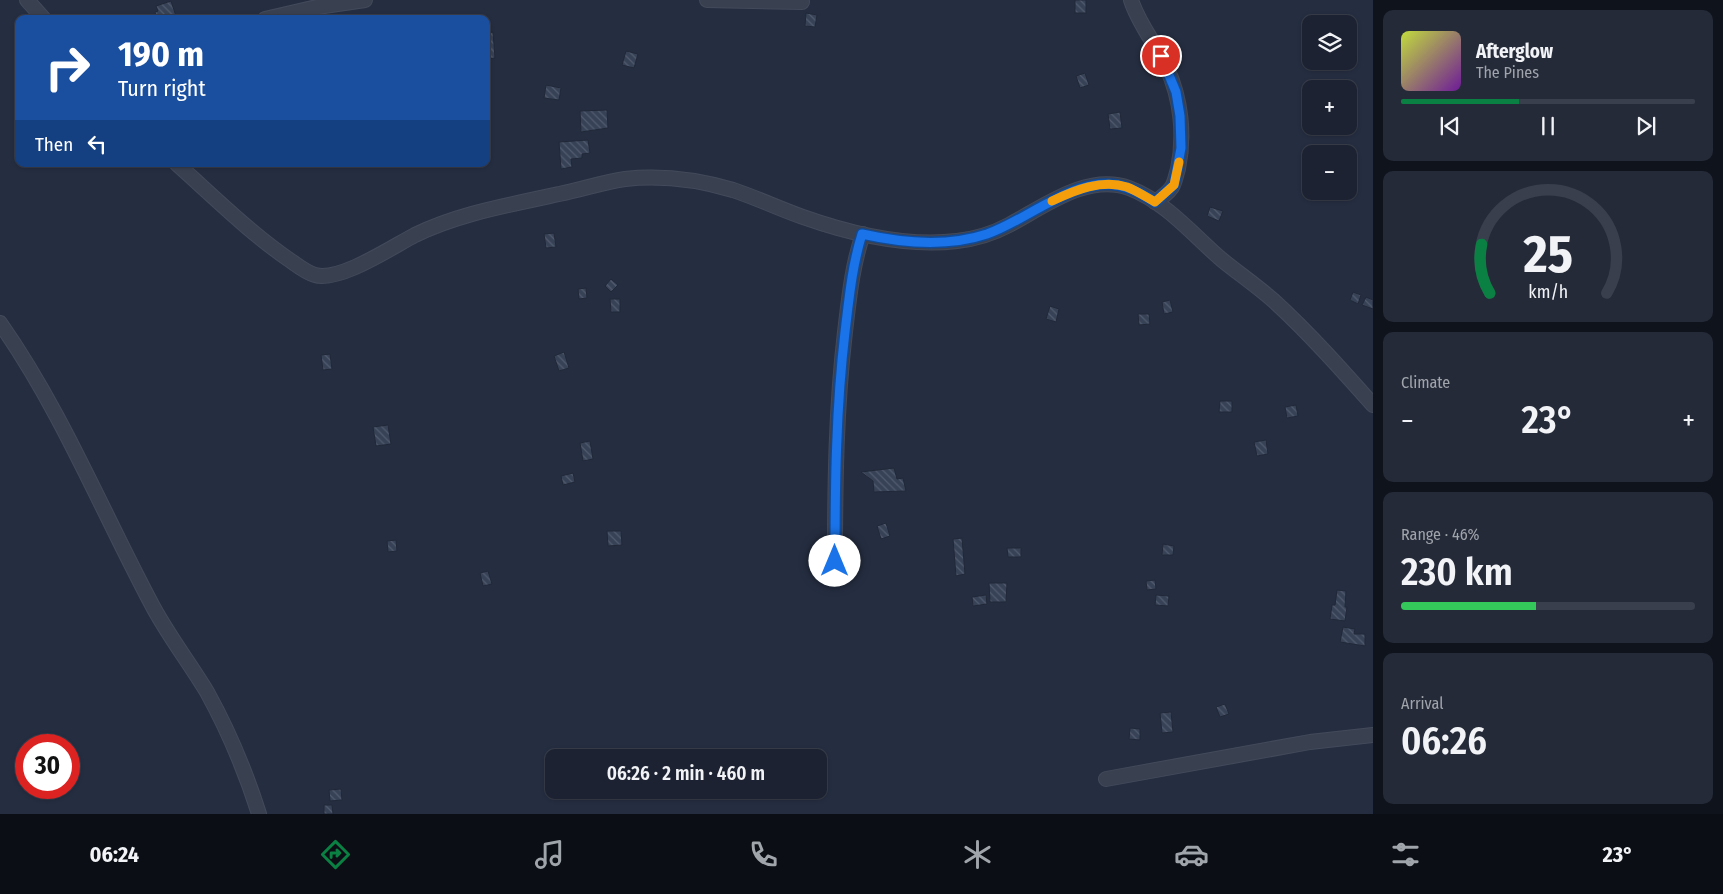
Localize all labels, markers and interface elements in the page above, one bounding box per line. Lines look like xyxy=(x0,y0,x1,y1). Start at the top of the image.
map controls xyxy=(1302,15,1357,200)
button: layers xyxy=(1302,15,1357,70)
text: 190 m xyxy=(118,33,204,75)
icon: right xyxy=(35,35,100,100)
pin xyxy=(1140,35,1182,77)
text: Afterglow xyxy=(1476,40,1553,63)
icon: arrive xyxy=(1147,42,1175,70)
text: The Pines xyxy=(1476,63,1539,82)
text: Turn right xyxy=(118,75,206,102)
button: + xyxy=(1302,80,1357,135)
icon: previous xyxy=(1436,112,1464,140)
icon: pause xyxy=(1534,112,1562,140)
icon: next xyxy=(1632,112,1660,140)
icon: left xyxy=(83,130,111,158)
text: Then xyxy=(35,133,73,156)
button: − xyxy=(1302,145,1357,200)
text: 25 xyxy=(1522,223,1573,286)
text: km/h xyxy=(1528,281,1568,303)
text: Climate xyxy=(1401,373,1450,392)
text: 23° xyxy=(1521,397,1574,443)
text: − xyxy=(1401,404,1414,437)
text: + xyxy=(1682,404,1695,437)
text: Range · 46% xyxy=(1401,525,1480,544)
position arrow xyxy=(808,534,860,586)
text: 230 km xyxy=(1401,549,1513,595)
text: Arrival xyxy=(1401,694,1443,713)
text: 06:26 xyxy=(1401,718,1487,764)
speed limit sign: 30 xyxy=(15,734,80,799)
text: 06:26 · 2 min · 460 m xyxy=(607,762,765,785)
icon: directions xyxy=(318,837,353,872)
icon: music xyxy=(532,837,567,872)
icon: phone xyxy=(746,837,781,872)
icon: climate xyxy=(960,837,995,872)
icon: car xyxy=(1174,837,1209,872)
icon: filters xyxy=(1388,837,1423,872)
text: 06:24 xyxy=(90,841,139,868)
text: 23° xyxy=(1602,841,1633,868)

